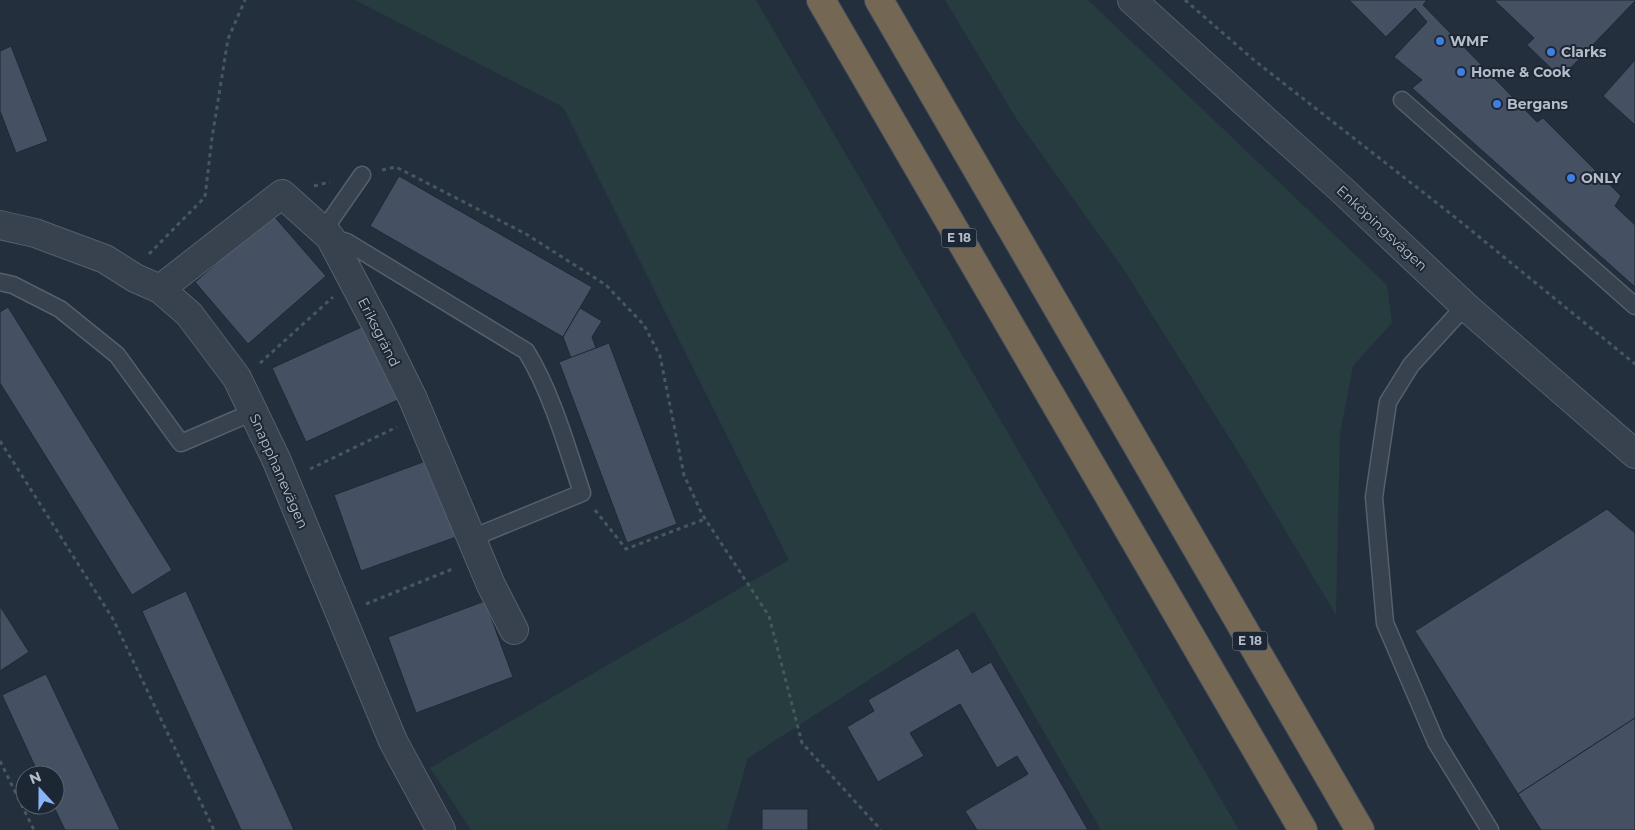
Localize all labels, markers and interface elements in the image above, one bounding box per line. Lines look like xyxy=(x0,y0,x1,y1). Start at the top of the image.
place label: WMF xyxy=(1450,32,1488,50)
marker: WMF xyxy=(1434,35,1446,47)
place label: Clarks xyxy=(1561,43,1607,61)
marker: Clarks xyxy=(1545,46,1557,58)
place label: Home & Cook xyxy=(1471,63,1571,81)
marker: Home & Cook xyxy=(1455,66,1467,78)
place label: Bergans xyxy=(1507,95,1569,113)
marker: Bergans xyxy=(1491,98,1503,110)
place label: ONLY xyxy=(1581,169,1622,187)
marker: ONLY xyxy=(1565,172,1577,184)
street label: Enköpingsvägen xyxy=(1333,181,1431,275)
road number: E 18 xyxy=(942,228,976,248)
street label: Eriksgränd xyxy=(354,294,404,370)
street label: Snapphanevägen xyxy=(246,411,312,531)
road number: E 18 xyxy=(1232,631,1268,650)
north arrow xyxy=(15,765,65,815)
text: N xyxy=(27,767,44,788)

